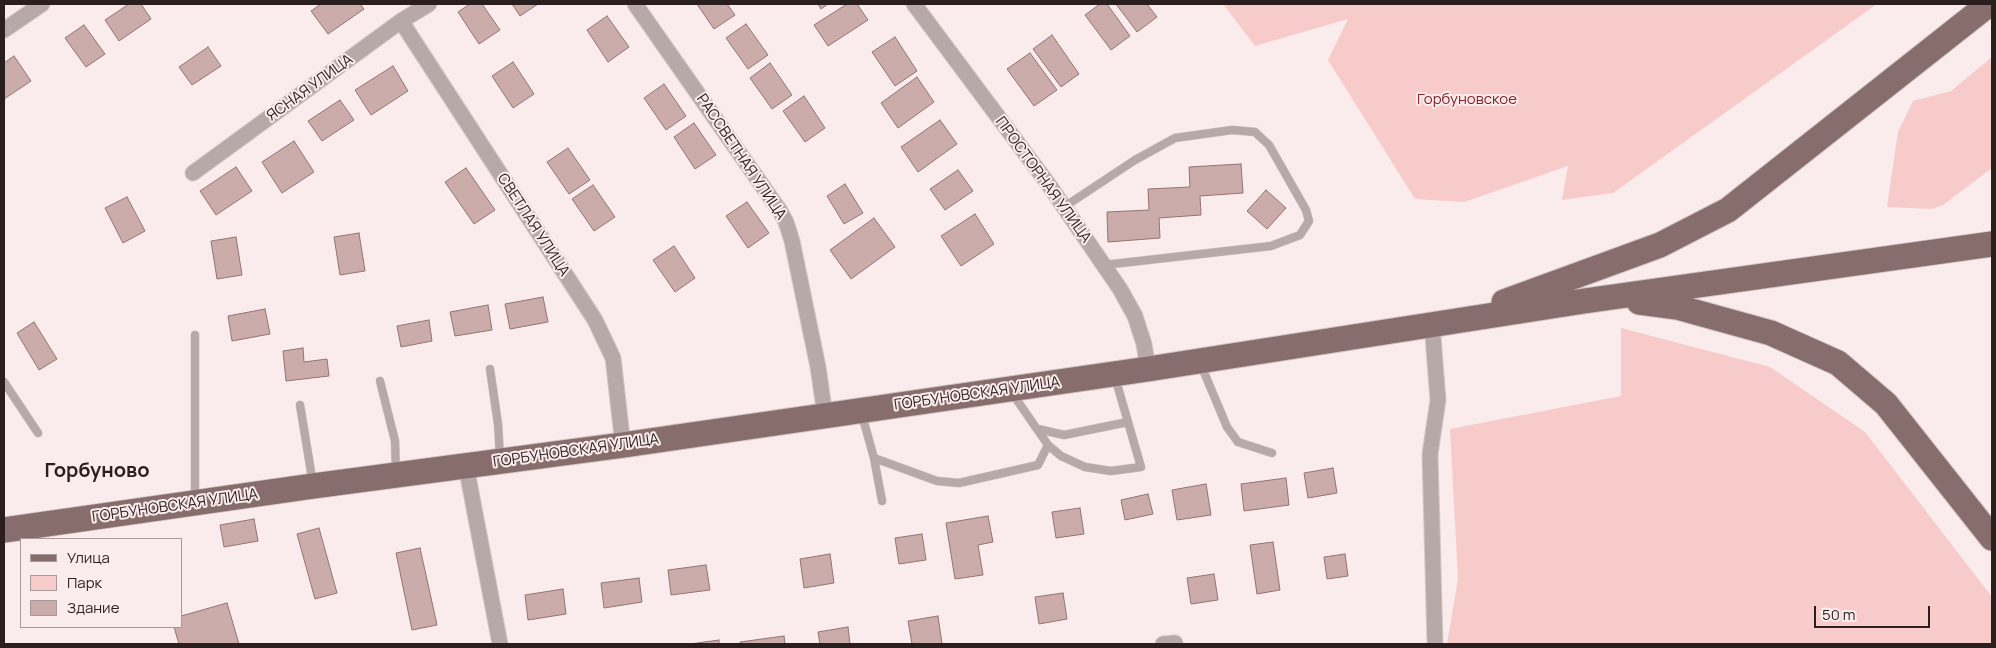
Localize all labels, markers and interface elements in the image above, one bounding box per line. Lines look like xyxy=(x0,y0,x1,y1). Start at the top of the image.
street label: ЯСНАЯ УЛИЦА xyxy=(264,51,356,125)
street label: РАССВЕТНАЯ УЛИЦА xyxy=(692,91,790,223)
park label: Горбуновское xyxy=(1417,91,1517,109)
street label: ПРОСТОРНАЯ УЛИЦА xyxy=(991,113,1095,247)
street label: СВЕТЛАЯ УЛИЦА xyxy=(493,170,573,280)
street label: ГОРБУНОВСКАЯ УЛИЦА xyxy=(893,373,1061,415)
street label: ГОРБУНОВСКАЯ УЛИЦА xyxy=(492,430,660,472)
district label: Горбуново xyxy=(44,459,150,483)
street label: ГОРБУНОВСКАЯ УЛИЦА xyxy=(91,485,259,527)
legend xyxy=(20,538,182,628)
text: Улица xyxy=(67,547,110,568)
text: Парк xyxy=(67,572,102,593)
scale bar xyxy=(1816,596,1932,628)
text: Здание xyxy=(67,597,119,618)
text: 50 m xyxy=(1822,604,1856,625)

